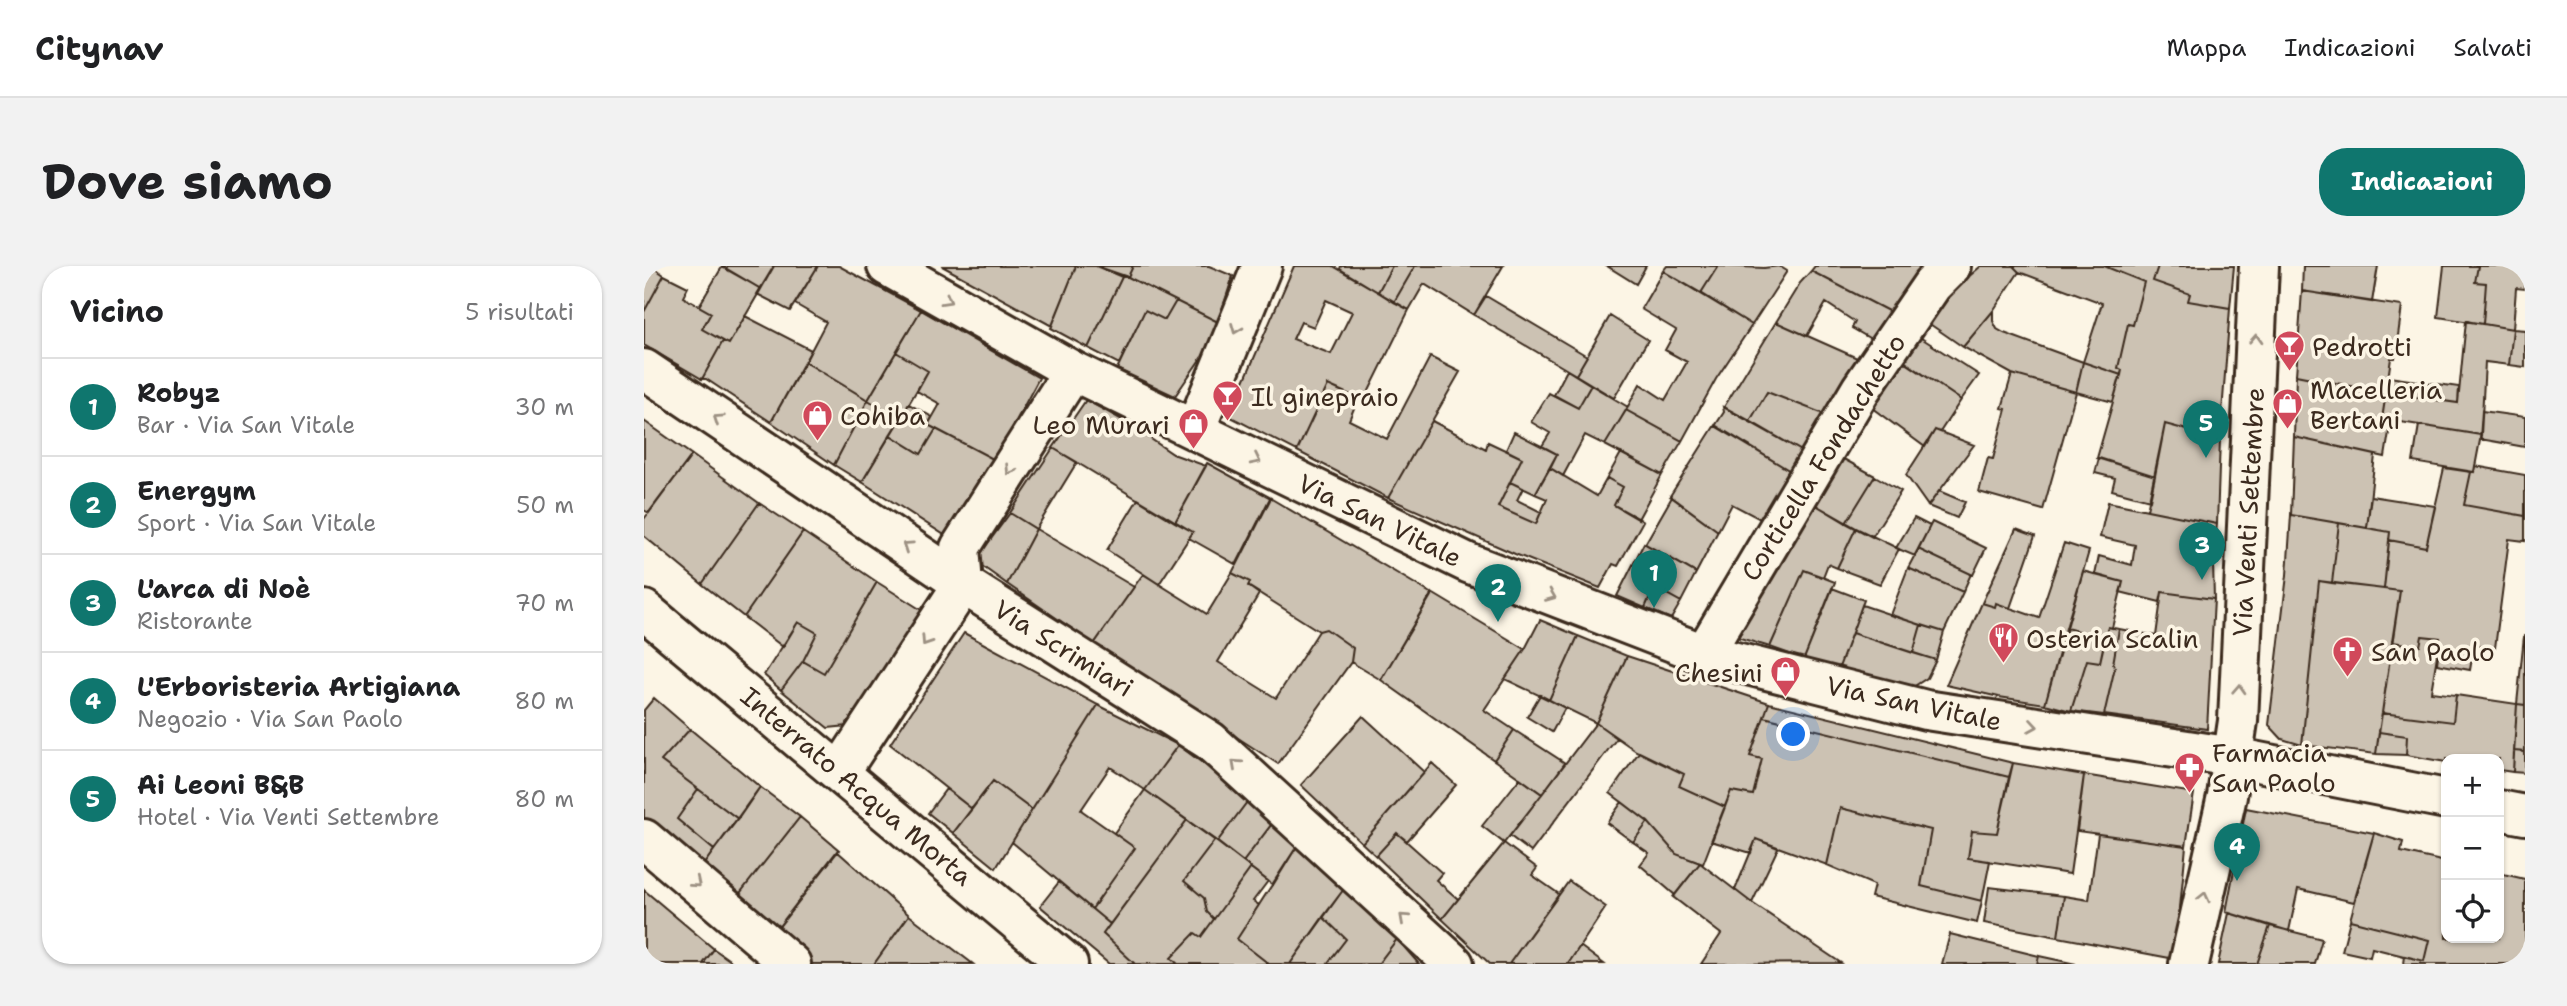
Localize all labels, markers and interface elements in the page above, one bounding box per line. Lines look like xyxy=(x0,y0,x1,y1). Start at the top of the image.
text: Citynav xyxy=(35,26,164,71)
text: Mappa xyxy=(2166,32,2246,64)
text: Indicazioni xyxy=(2284,32,2416,64)
text: Salvati xyxy=(2454,32,2532,64)
button: Indicazioni xyxy=(2319,148,2525,216)
text: Dove siamo xyxy=(42,149,333,215)
text: Vicino xyxy=(70,291,164,332)
one-way arrow xyxy=(939,292,952,305)
text: 5 risultati xyxy=(465,297,574,327)
one-way arrow xyxy=(1230,322,1244,335)
street label: Corticella Fondachetto xyxy=(1733,327,1913,587)
bar icon: Pedrotti xyxy=(2272,329,2306,373)
place label: Pedrotti xyxy=(2312,329,2412,364)
one-way arrow xyxy=(2248,334,2263,345)
place label: Macelleria Bertani xyxy=(2310,372,2442,437)
text: Robyz xyxy=(137,375,221,410)
bar icon: Il ginepraio xyxy=(1211,379,1245,423)
place label: Il ginepraio xyxy=(1251,379,1399,414)
street label: Via Venti Settembre xyxy=(2224,386,2272,638)
shop icon: Macelleria Bertani xyxy=(2270,387,2304,431)
text: 1 xyxy=(88,392,98,422)
text: 30 m xyxy=(515,392,574,422)
shop icon: Cohiba xyxy=(800,398,834,442)
place label: Cohiba xyxy=(840,398,925,433)
pin: 5 xyxy=(2183,400,2229,458)
place label: Leo Murari xyxy=(1033,407,1170,442)
shop icon: Leo Murari xyxy=(1176,407,1210,451)
text: Bar · Via San Vitale xyxy=(137,410,355,440)
one-way arrow xyxy=(713,415,726,427)
one-way arrow xyxy=(1249,451,1261,465)
one-way arrow xyxy=(1006,462,1019,475)
street label: Via San Vitale xyxy=(1292,465,1468,575)
text: Energym xyxy=(137,473,256,508)
text: 2 xyxy=(85,490,101,520)
text: 50 m xyxy=(516,490,574,520)
text: Sport · Via San Vitale xyxy=(137,508,376,538)
pin: 3 xyxy=(2179,522,2225,580)
one-way arrow xyxy=(901,541,914,554)
pin: 1 xyxy=(1631,550,1677,608)
pin: 2 xyxy=(1475,564,1521,622)
text: L'arca di Noè xyxy=(137,571,311,606)
one-way arrow xyxy=(1544,587,1556,601)
text: 3 xyxy=(85,588,101,618)
text: 70 m xyxy=(515,588,574,618)
street label: Via Scrimiari xyxy=(988,591,1140,705)
text: Ristorante xyxy=(137,606,253,636)
restaurant icon: Osteria Scalin xyxy=(1986,621,2020,665)
place label: Osteria Scalin xyxy=(2026,621,2198,656)
one-way arrow xyxy=(922,633,934,646)
church icon: San Paolo xyxy=(2331,634,2365,678)
place label: San Paolo xyxy=(2371,634,2495,669)
place label: Chesini xyxy=(1675,655,1763,690)
shop icon: Chesini xyxy=(1769,655,1803,699)
street label: Via San Vitale xyxy=(1823,667,2005,739)
text: L'Erboristeria Artigiana xyxy=(137,669,460,704)
street label: Interrato Acqua Morta xyxy=(734,679,980,893)
one-way arrow xyxy=(2232,683,2247,694)
text: 4 xyxy=(85,686,101,716)
text: 80 m xyxy=(515,686,574,716)
text: Negozio · Via San Paolo xyxy=(137,704,403,734)
your location xyxy=(1776,717,1810,751)
one-way arrow xyxy=(2027,719,2039,734)
place label: Farmacia San Paolo xyxy=(2212,735,2336,800)
pharmacy icon: Farmacia San Paolo xyxy=(2172,750,2206,794)
map controls xyxy=(2441,754,2504,943)
button: + xyxy=(2441,754,2504,817)
one-way arrow xyxy=(1231,760,1244,773)
text: Ai Leoni B&B xyxy=(137,767,304,802)
text: 5 xyxy=(86,784,100,814)
text: 80 m xyxy=(515,784,574,814)
text: Hotel · Via Venti Settembre xyxy=(137,802,440,832)
button: − xyxy=(2441,817,2504,880)
pin: 4 xyxy=(2214,823,2260,881)
one-way arrow xyxy=(688,875,701,887)
button: locate xyxy=(2441,880,2504,943)
one-way arrow xyxy=(2196,891,2210,903)
one-way arrow xyxy=(1399,914,1412,926)

